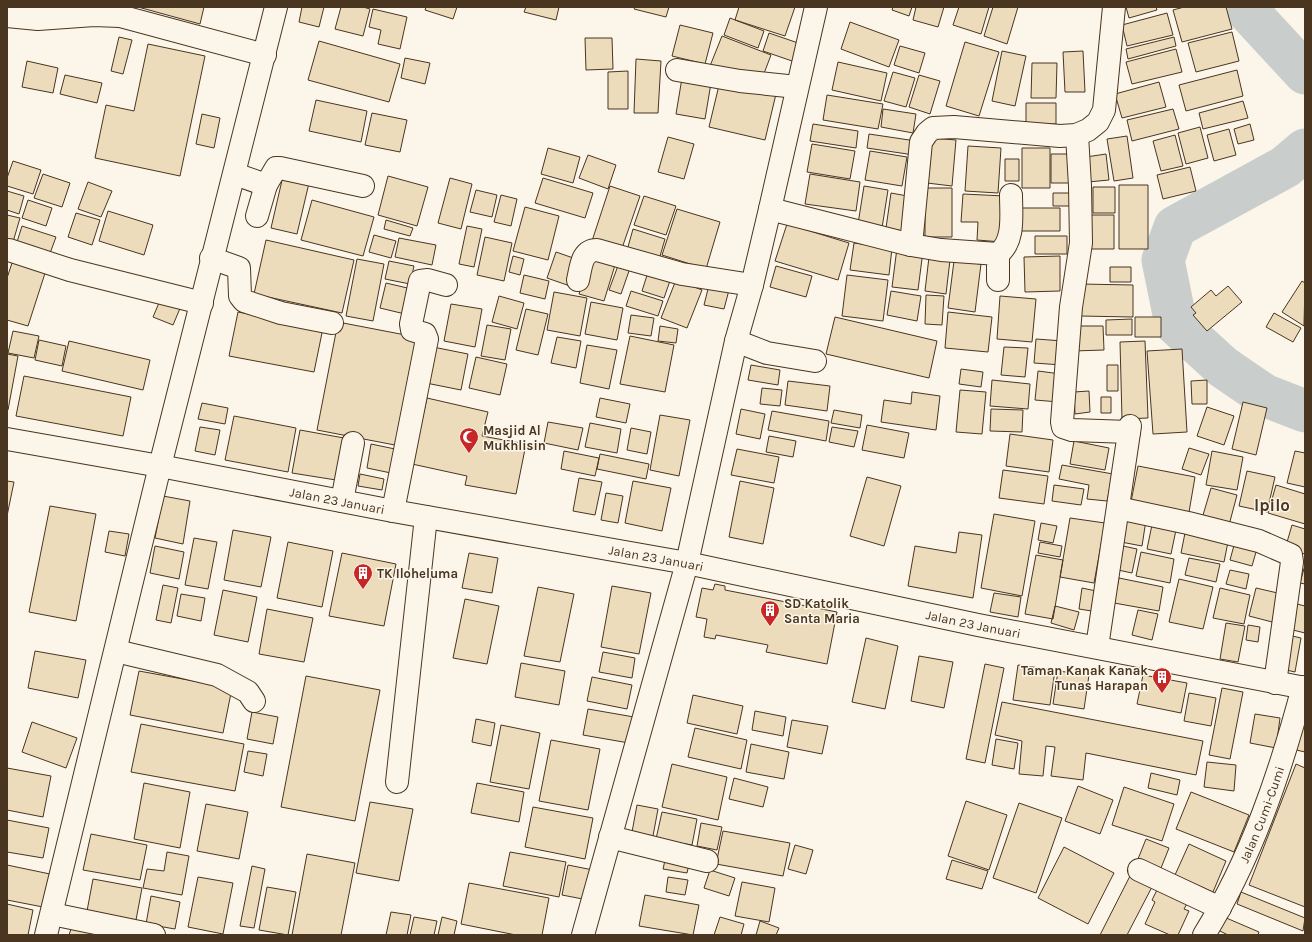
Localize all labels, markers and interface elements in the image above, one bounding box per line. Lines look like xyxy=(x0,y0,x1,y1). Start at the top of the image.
place label: Masjid Al Mukhlisin xyxy=(483,423,546,453)
mosque icon: Masjid Al Mukhlisin xyxy=(458,426,480,454)
street label: Jalan 23 Januari xyxy=(289,484,386,517)
district label: Ipilo xyxy=(1254,495,1290,515)
street label: Jalan 23 Januari xyxy=(607,542,705,574)
building icon: TK Iloheluma xyxy=(352,562,374,590)
place label: TK Iloheluma xyxy=(377,566,458,581)
place label: SD Katolik Santa Maria xyxy=(784,596,860,626)
building icon: SD Katolik Santa Maria xyxy=(759,599,781,627)
street label: Jalan 23 Januari xyxy=(925,607,1022,641)
place label: Taman Kanak Kanak Tunas Harapan xyxy=(1021,663,1148,693)
building icon: Taman Kanak Kanak Tunas Harapan xyxy=(1151,666,1173,694)
street label: Jalan Cumi-Cumi xyxy=(1236,764,1287,865)

